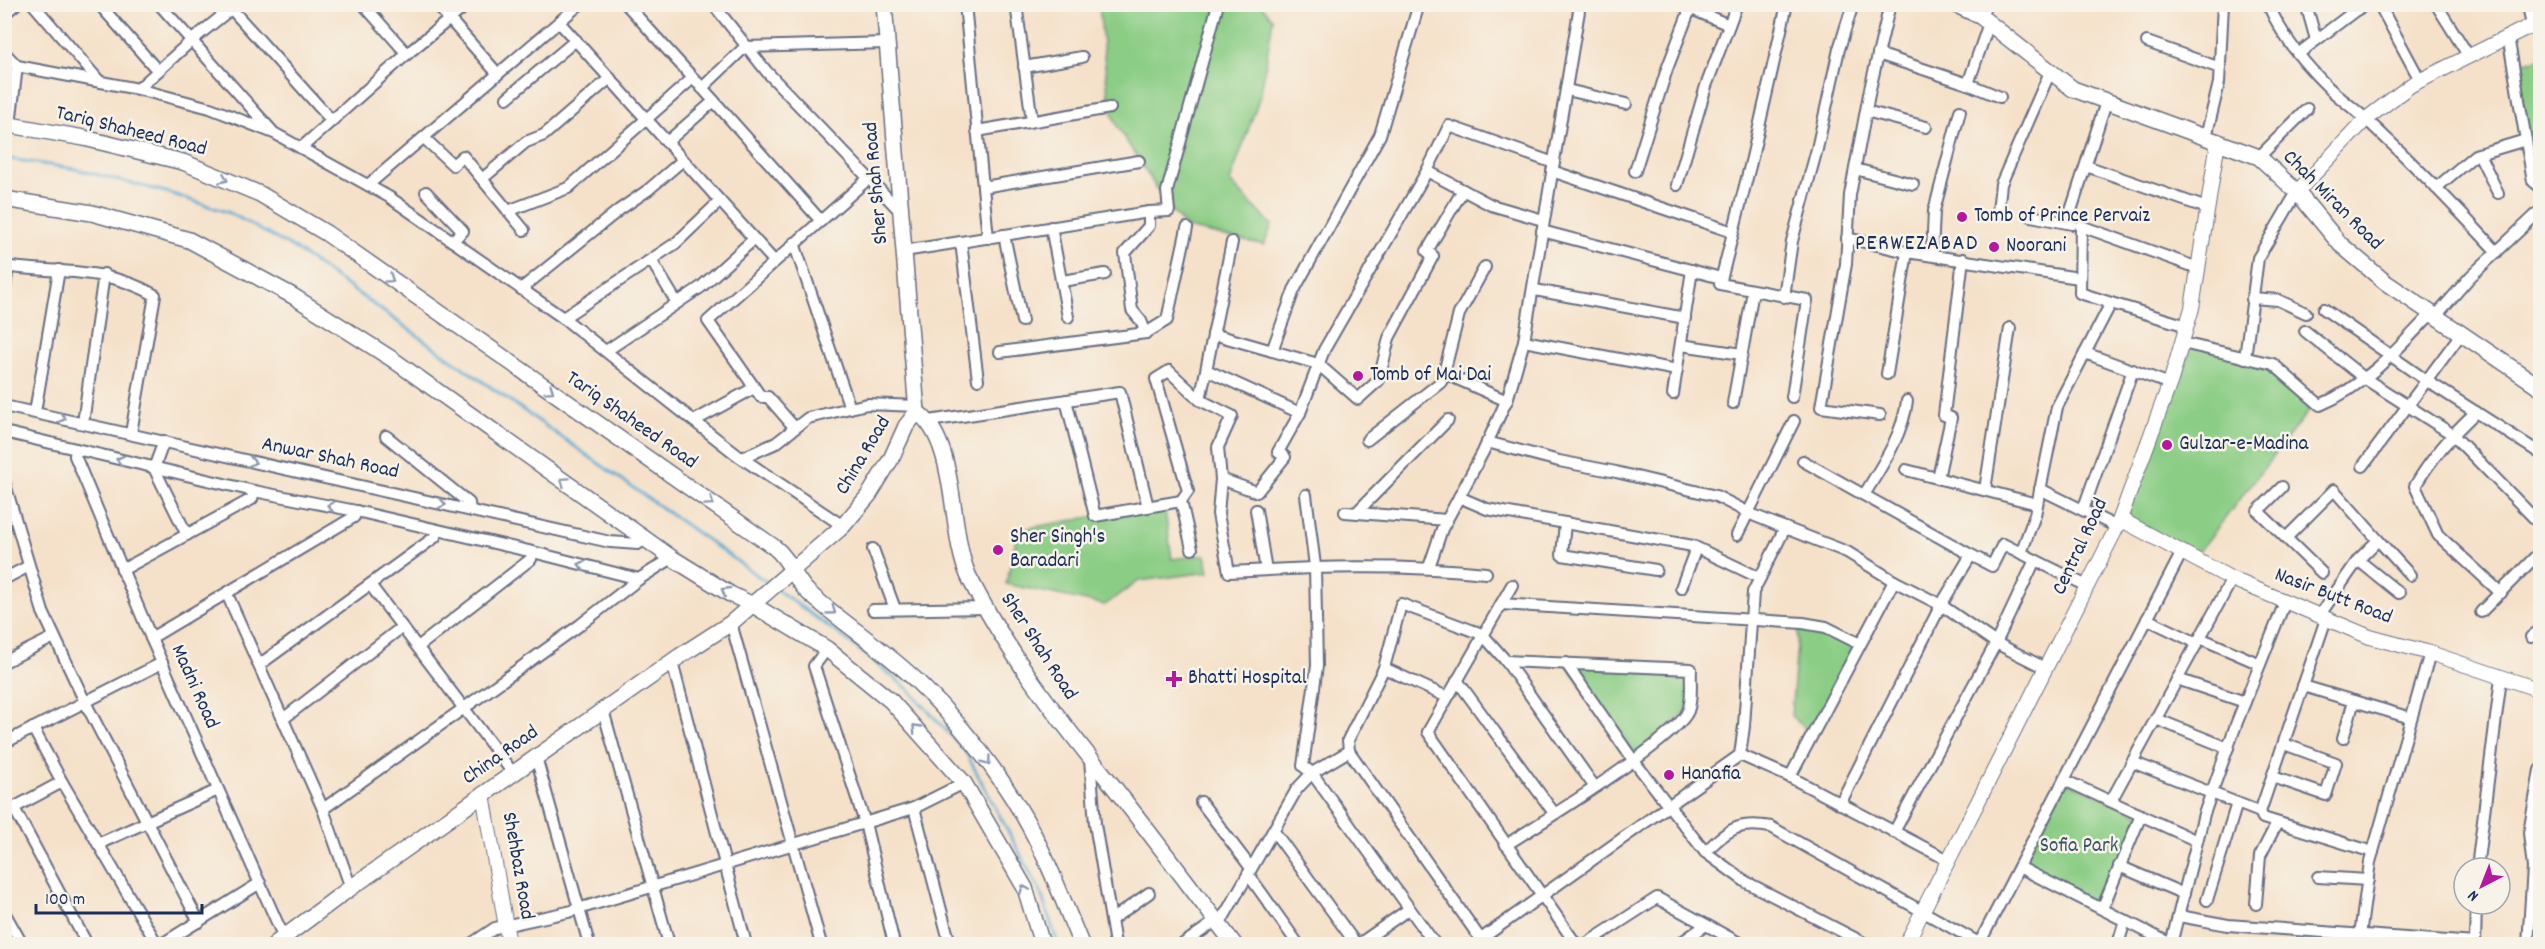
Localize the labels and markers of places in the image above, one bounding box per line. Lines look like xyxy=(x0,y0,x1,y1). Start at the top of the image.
place label: Tomb of Prince Pervaiz xyxy=(1974,202,2150,232)
marker: Tomb of Prince Pervaiz xyxy=(1955,210,1969,224)
place label: Noorani xyxy=(2006,232,2066,262)
marker: Noorani xyxy=(1987,240,2001,254)
place label: Tomb of Mai Dai xyxy=(1370,361,1491,391)
marker: Tomb of Mai Dai xyxy=(1351,369,1365,383)
place label: Gulzar-e-Madina xyxy=(2179,430,2309,460)
marker: Gulzar-e-Madina xyxy=(2160,438,2174,452)
place label: Sher Singh's Baradari xyxy=(1010,523,1105,577)
marker: Sher Singh's Baradari xyxy=(991,543,1005,557)
place label: Bhatti Hospital xyxy=(1188,664,1307,694)
marker: Bhatti Hospital xyxy=(1165,670,1183,688)
place label: Hanafia xyxy=(1681,760,1742,790)
marker: Hanafia xyxy=(1662,768,1676,782)

